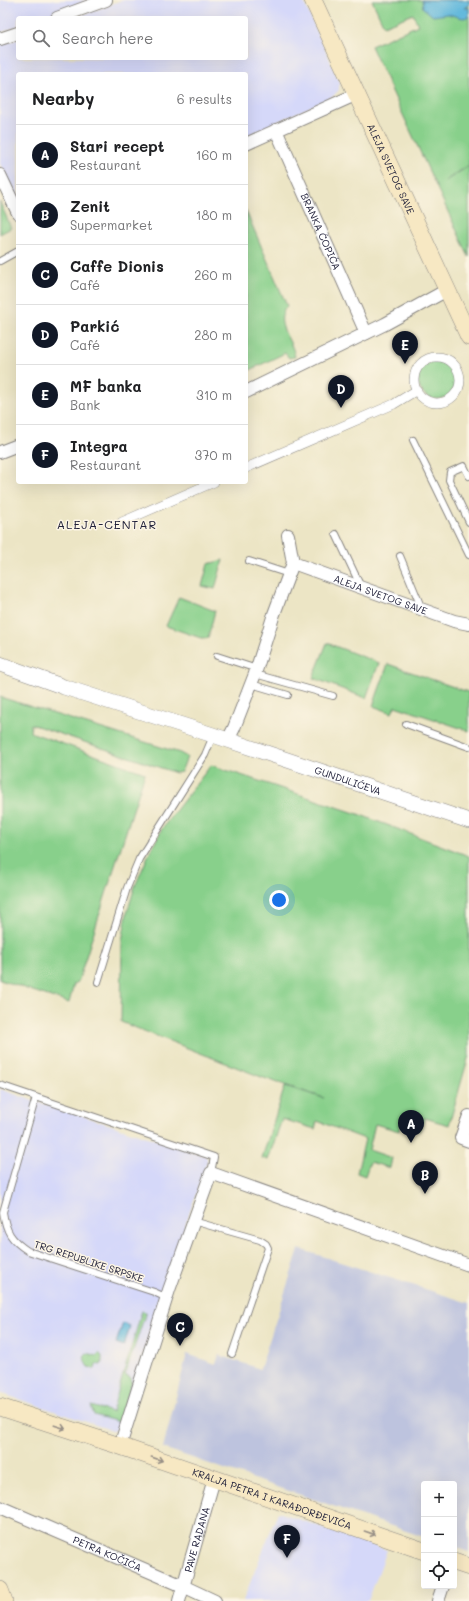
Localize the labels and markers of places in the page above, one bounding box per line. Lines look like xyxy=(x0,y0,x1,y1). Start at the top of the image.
pin: E xyxy=(392,331,418,364)
pin: D xyxy=(328,375,354,408)
pin: A xyxy=(398,1110,424,1143)
pin: B xyxy=(412,1161,438,1194)
pin: C xyxy=(167,1313,193,1346)
pin: F xyxy=(274,1525,300,1558)

